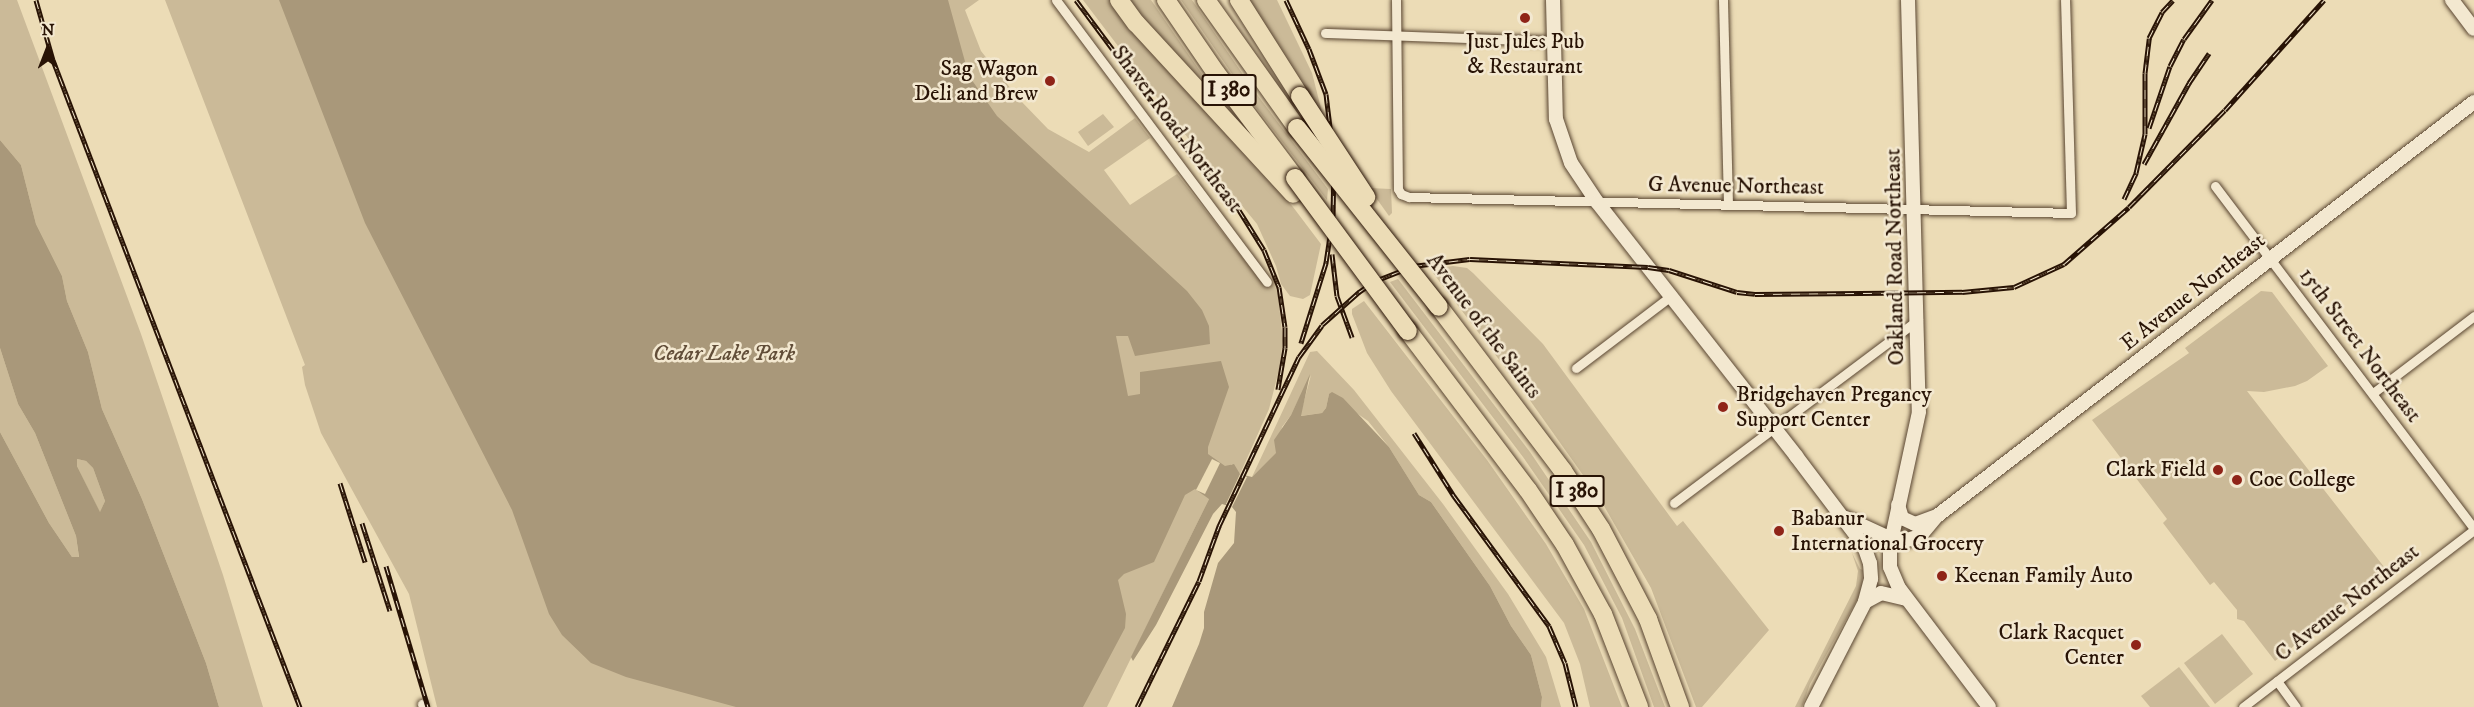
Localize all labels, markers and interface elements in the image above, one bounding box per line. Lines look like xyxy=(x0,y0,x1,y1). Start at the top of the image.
marker: Just Jules Pub & Restaurant xyxy=(1518,11,1532,25)
north arrow xyxy=(18,18,78,78)
text: N xyxy=(41,20,55,40)
place label: Just Jules Pub & Restaurant xyxy=(1466,28,1584,80)
street label: Shaver Road Northeast xyxy=(1106,40,1248,218)
place label: Sag Wagon Deli and Brew xyxy=(914,55,1038,106)
road number: I 380 xyxy=(1200,72,1258,108)
marker: Sag Wagon Deli and Brew xyxy=(1043,74,1057,88)
street label: Oakland Road Northeast xyxy=(1880,148,1910,366)
street label: G Avenue Northeast xyxy=(1648,171,1824,201)
street label: E Avenue Northeast xyxy=(2115,227,2271,357)
street label: Avenue of the Saints xyxy=(1421,248,1547,404)
street label: 15th Street Northeast xyxy=(2293,263,2427,427)
park label: Cedar Lake Park xyxy=(653,341,795,367)
place label: Bridgehaven Pregancy Support Center xyxy=(1736,381,1932,433)
marker: Bridgehaven Pregancy Support Center xyxy=(1714,398,1732,416)
place label: Clark Field xyxy=(2106,457,2206,483)
marker: Clark Field xyxy=(2211,463,2225,477)
place label: Coe College xyxy=(2249,467,2355,493)
road number: I 380 xyxy=(1548,473,1606,509)
marker: Coe College xyxy=(2230,473,2244,487)
place label: Babanur International Grocery xyxy=(1791,505,1984,556)
marker: Babanur International Grocery xyxy=(1772,524,1786,538)
street label: C Avenue Northeast xyxy=(2270,539,2424,667)
place label: Keenan Family Auto xyxy=(1954,563,2133,589)
marker: Keenan Family Auto xyxy=(1935,569,1949,583)
place label: Clark Racquet Center xyxy=(1999,619,2124,670)
marker: Clark Racquet Center xyxy=(2129,638,2143,652)

